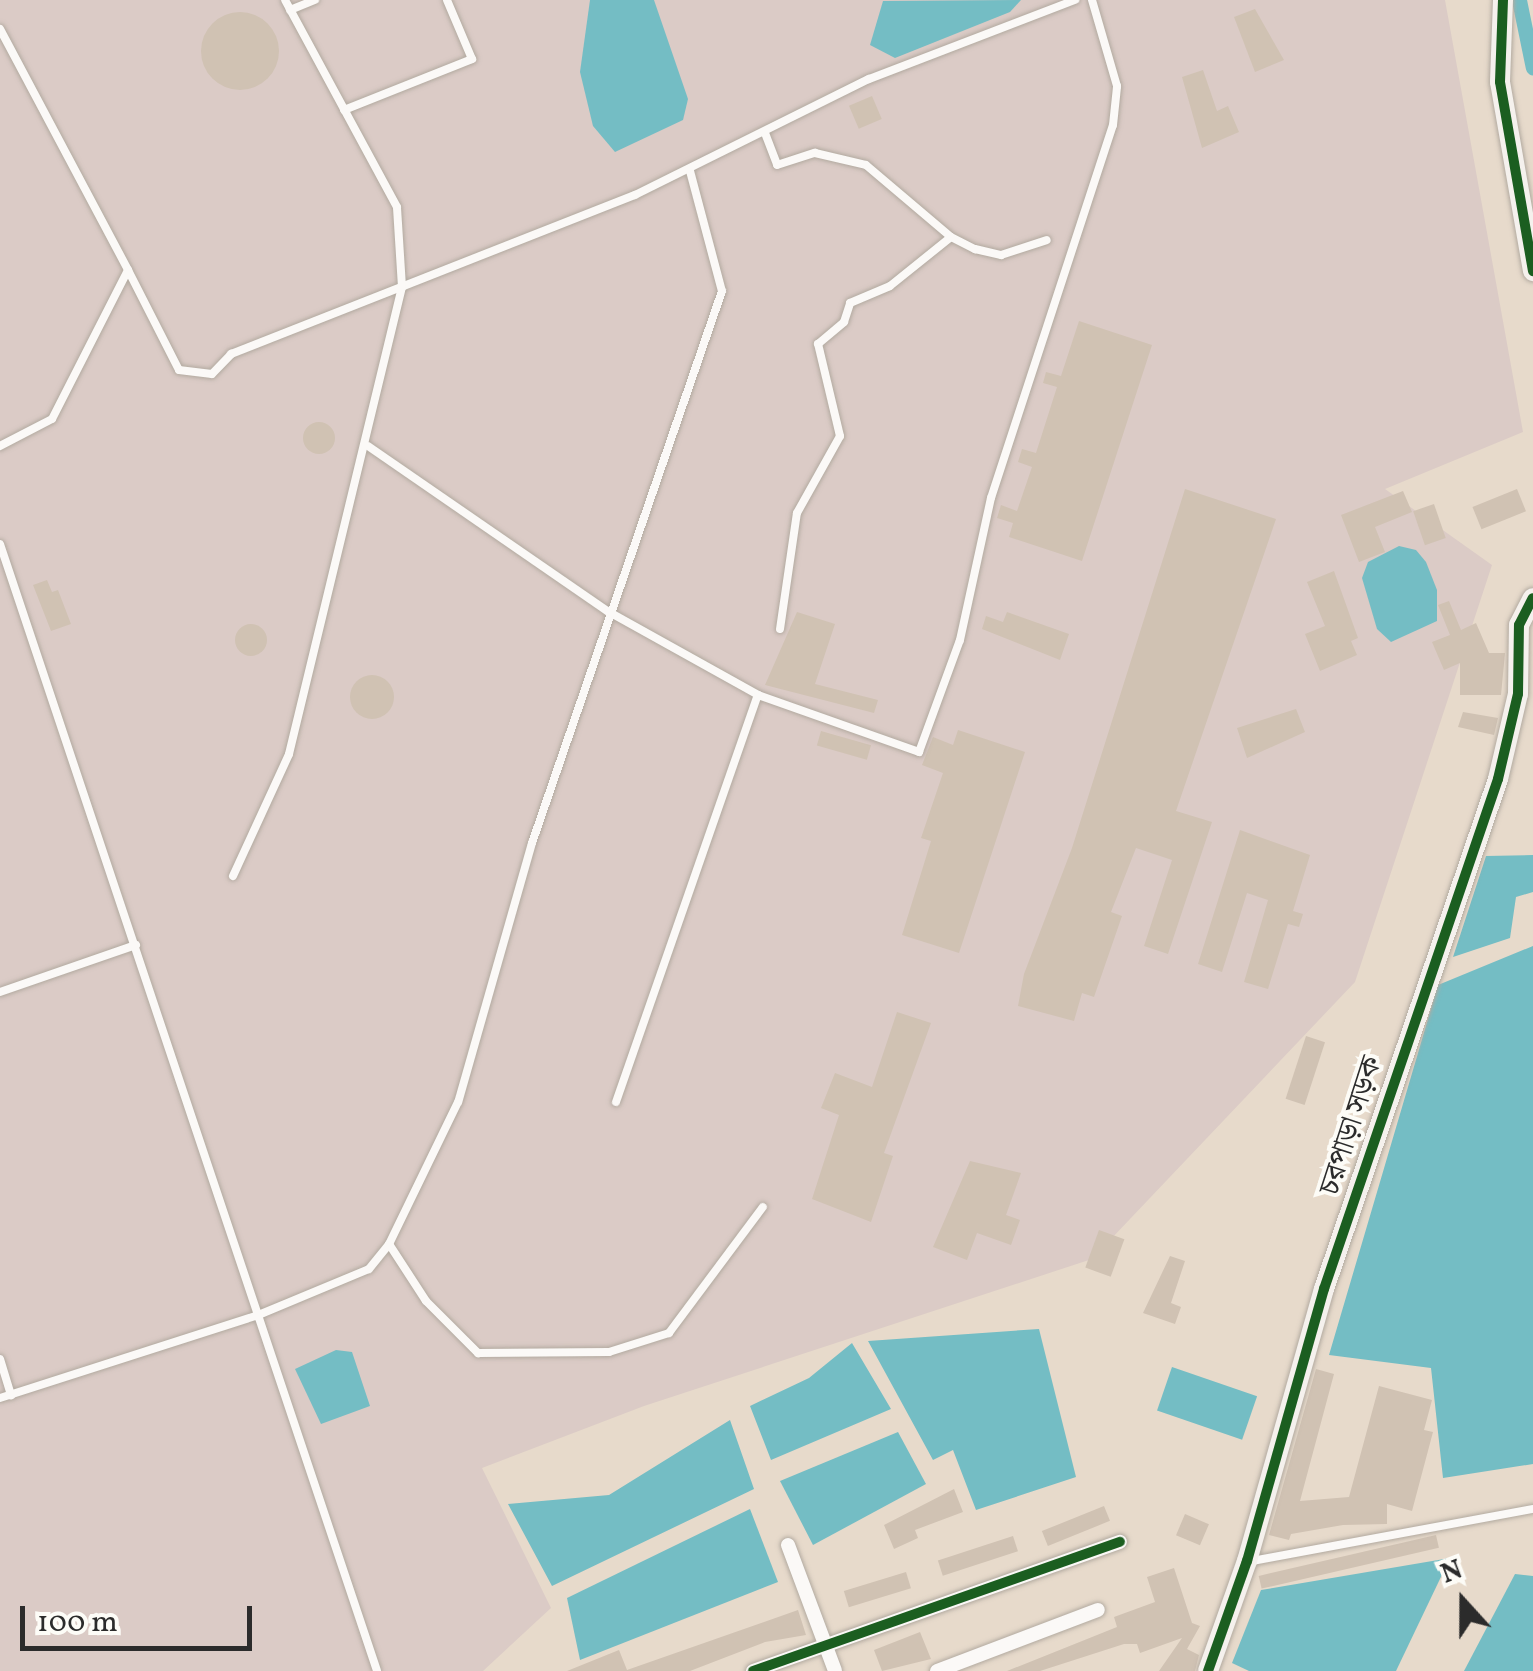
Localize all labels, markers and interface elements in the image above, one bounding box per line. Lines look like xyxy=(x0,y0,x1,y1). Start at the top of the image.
street label: চরপাড়া সড়ক xyxy=(1313,1052,1391,1200)
north arrow xyxy=(1413,1551,1513,1651)
text: N xyxy=(1436,1551,1469,1594)
scale bar xyxy=(25,1586,258,1648)
text: 100 m xyxy=(37,1602,118,1644)

